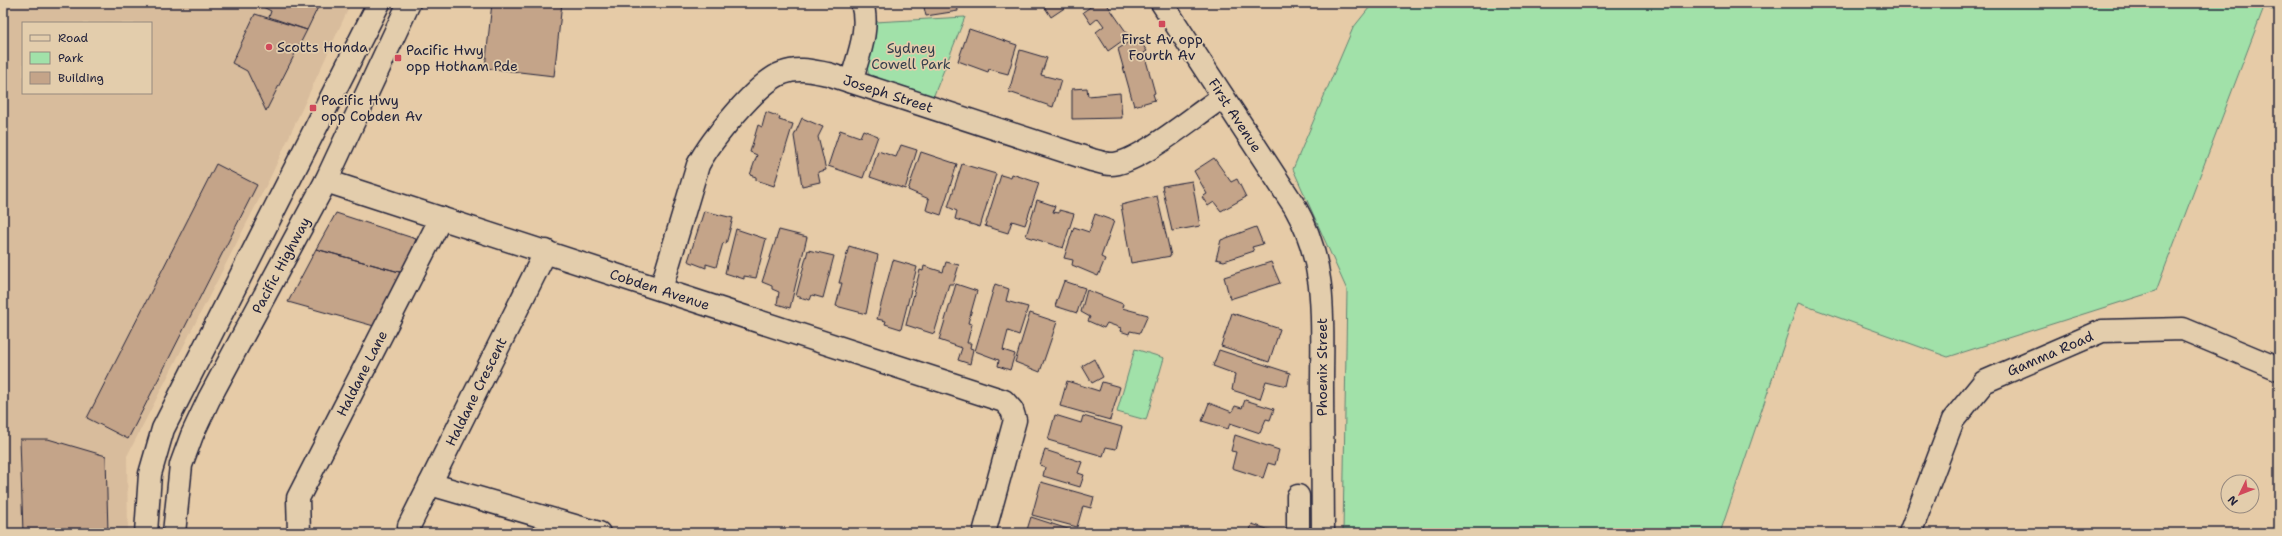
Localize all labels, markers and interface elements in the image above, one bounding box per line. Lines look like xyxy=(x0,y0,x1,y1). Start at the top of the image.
marker: First Av opp Fourth Av xyxy=(1157,19,1167,29)
legend xyxy=(22,22,152,94)
text: Road xyxy=(58,30,89,46)
place label: First Av opp Fourth Av xyxy=(1121,30,1203,64)
place label: Scotts Honda xyxy=(277,38,368,56)
park label: Sydney Cowell Park xyxy=(871,39,951,73)
place label: Pacific Hwy opp Hotham Pde xyxy=(406,41,518,75)
marker: Scotts Honda xyxy=(264,42,274,52)
text: Park xyxy=(58,50,84,66)
marker: Pacific Hwy opp Hotham Pde xyxy=(393,53,403,63)
text: Building xyxy=(58,70,104,86)
street label: Joseph Street xyxy=(841,70,935,117)
street label: First Avenue xyxy=(1205,75,1266,156)
place label: Pacific Hwy opp Cobden Av xyxy=(321,91,423,125)
marker: Pacific Hwy opp Cobden Av xyxy=(308,103,318,113)
street label: Pacific Highway xyxy=(248,214,314,317)
street label: Cobden Avenue xyxy=(607,265,712,314)
street label: Phoenix Street xyxy=(1313,318,1331,416)
street label: Haldane Lane xyxy=(332,327,391,419)
street label: Gamma Road xyxy=(2004,327,2096,380)
street label: Haldane Crescent xyxy=(441,334,511,449)
north arrow xyxy=(2220,474,2260,514)
text: N xyxy=(2224,492,2242,509)

